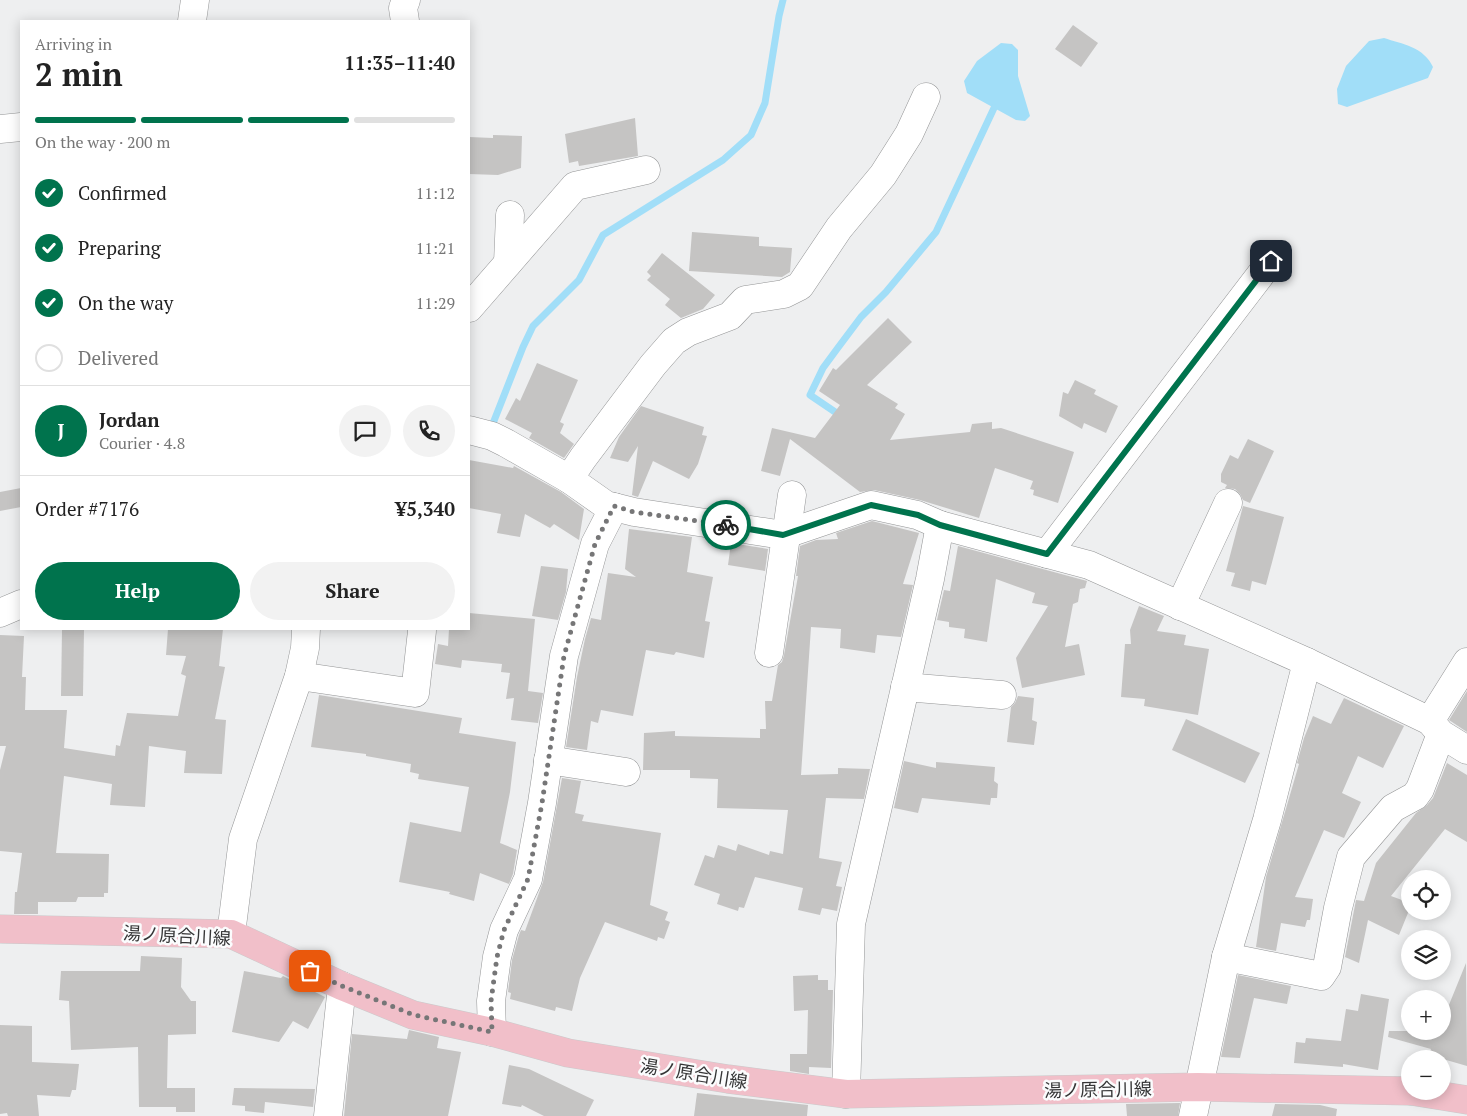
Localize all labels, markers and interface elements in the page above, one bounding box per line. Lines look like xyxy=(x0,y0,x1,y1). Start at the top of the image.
text: Arriving in xyxy=(35,33,112,55)
text: 11:35–11:40 xyxy=(344,50,455,75)
text: 2 min xyxy=(35,53,123,95)
text: On the way · 200 m xyxy=(35,131,170,153)
icon: check xyxy=(35,179,63,207)
text: Confirmed xyxy=(78,180,167,205)
text: 11:12 xyxy=(416,182,455,204)
icon: check xyxy=(35,234,63,262)
text: Preparing xyxy=(78,235,161,260)
text: 11:21 xyxy=(416,237,455,259)
pin xyxy=(1250,240,1292,282)
icon: home xyxy=(1257,247,1285,275)
icon: check xyxy=(35,289,63,317)
text: On the way xyxy=(78,290,173,315)
text: 11:29 xyxy=(416,292,455,314)
text: Delivered xyxy=(78,345,159,370)
button: chat xyxy=(339,405,391,457)
button: phone xyxy=(403,405,455,457)
text: Jordan xyxy=(99,407,160,432)
text: J xyxy=(58,418,64,443)
text: Courier · 4.8 xyxy=(99,432,185,454)
text: Order #7176 xyxy=(35,496,139,521)
text: ¥5,340 xyxy=(396,496,455,521)
courier xyxy=(701,500,751,550)
icon: bike xyxy=(712,511,740,539)
button: Help xyxy=(35,562,240,620)
button: Share xyxy=(250,562,455,620)
map controls xyxy=(1401,870,1451,1100)
button: locate xyxy=(1401,870,1451,920)
street label: 湯ノ原合川線 xyxy=(122,920,232,950)
button: layers xyxy=(1401,930,1451,980)
pin xyxy=(289,950,331,992)
icon: bag xyxy=(296,957,324,985)
button: + xyxy=(1401,990,1451,1040)
button: − xyxy=(1401,1050,1451,1100)
street label: 湯ノ原合川線 xyxy=(639,1053,749,1093)
street label: 湯ノ原合川線 xyxy=(1044,1076,1152,1102)

